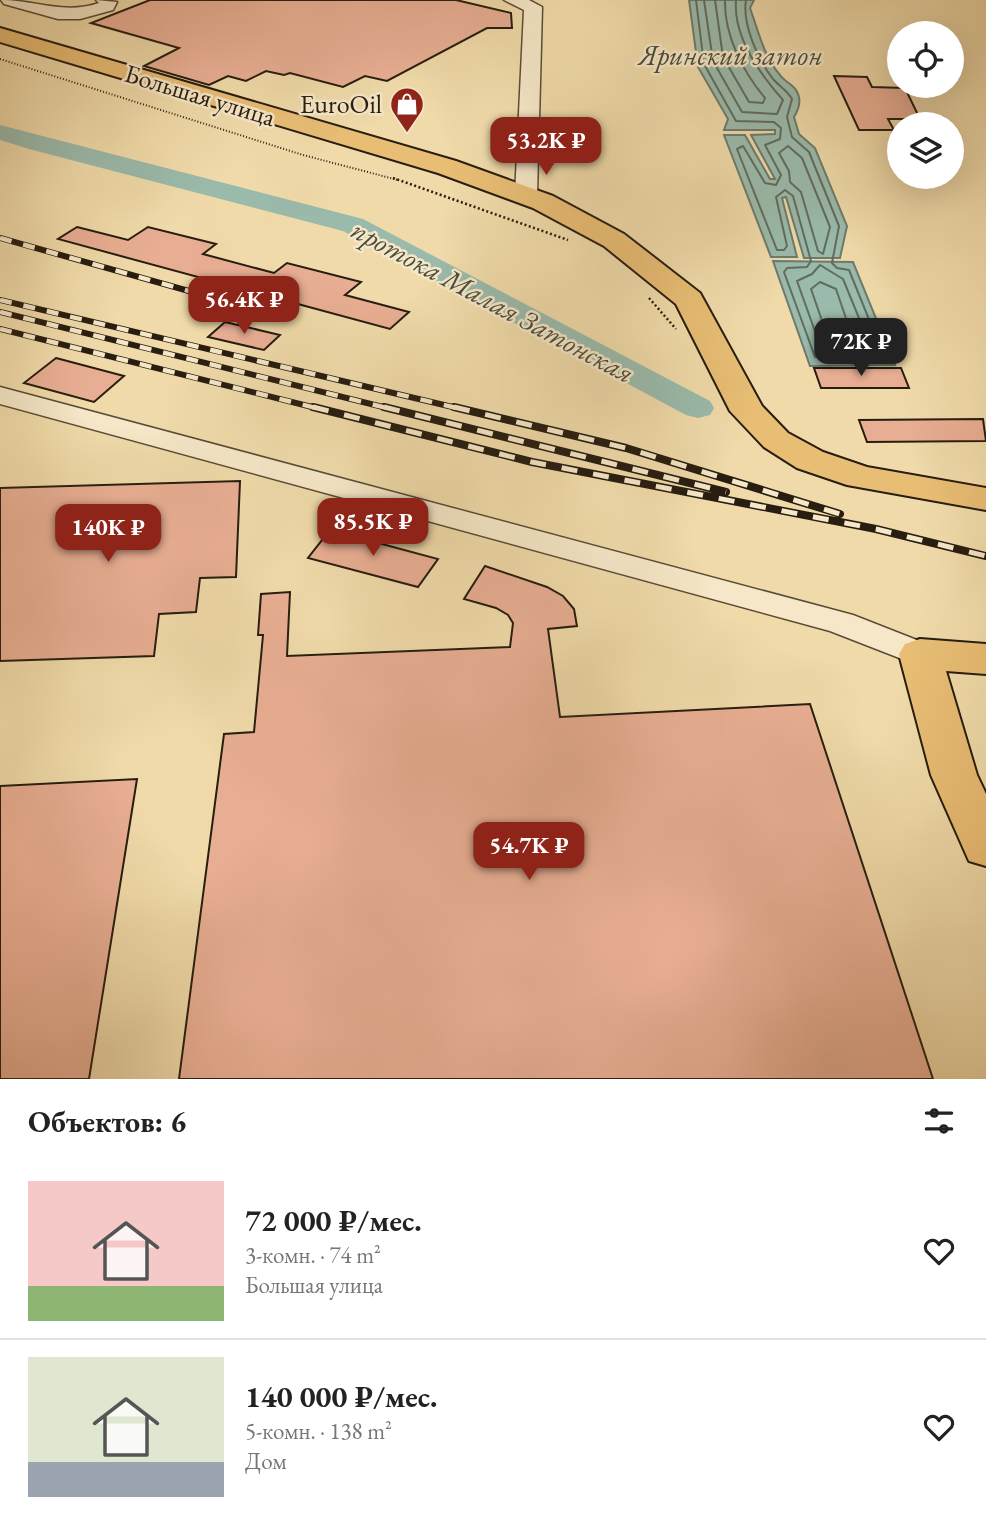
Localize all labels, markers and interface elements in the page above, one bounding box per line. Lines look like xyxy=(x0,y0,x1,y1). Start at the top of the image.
map controls xyxy=(887,21,964,189)
button: locate xyxy=(887,21,964,98)
water label: Яринский затон xyxy=(637,37,823,73)
street label: Большая улица xyxy=(120,56,280,134)
shop icon: EuroOil xyxy=(388,85,426,134)
place label: EuroOil xyxy=(300,87,382,121)
button: layers xyxy=(887,112,964,189)
pin: 53.2K ₽ xyxy=(481,118,611,177)
text: 53.2K ₽ xyxy=(506,125,586,155)
water label: протока Малая Затонская xyxy=(345,211,641,391)
pin: 56.4K ₽ xyxy=(179,276,309,336)
text: 56.4K ₽ xyxy=(204,284,284,314)
pin: 72K ₽ xyxy=(812,318,910,378)
text: 72K ₽ xyxy=(830,326,892,356)
pin: 85.5K ₽ xyxy=(308,498,438,558)
pin: 140K ₽ xyxy=(51,504,165,564)
text: 85.5K ₽ xyxy=(333,506,413,536)
text: 140K ₽ xyxy=(71,512,145,542)
pin: 54.7K ₽ xyxy=(464,822,594,882)
text: 54.7K ₽ xyxy=(489,830,569,860)
text: Объектов: 6 xyxy=(28,1102,186,1141)
icon: filters xyxy=(920,1102,958,1140)
text: 72 000 ₽/мес. xyxy=(245,1201,422,1240)
icon: home xyxy=(84,1209,168,1293)
icon: heart xyxy=(920,1232,958,1270)
text: 3-комн. · 74 m² xyxy=(245,1240,381,1270)
text: Большая улица xyxy=(245,1270,383,1300)
text: 140 000 ₽/мес. xyxy=(245,1377,438,1416)
icon: home xyxy=(84,1385,168,1469)
icon: heart xyxy=(920,1408,958,1446)
text: 5-комн. · 138 m² xyxy=(245,1416,392,1446)
text: Дом xyxy=(245,1446,287,1476)

